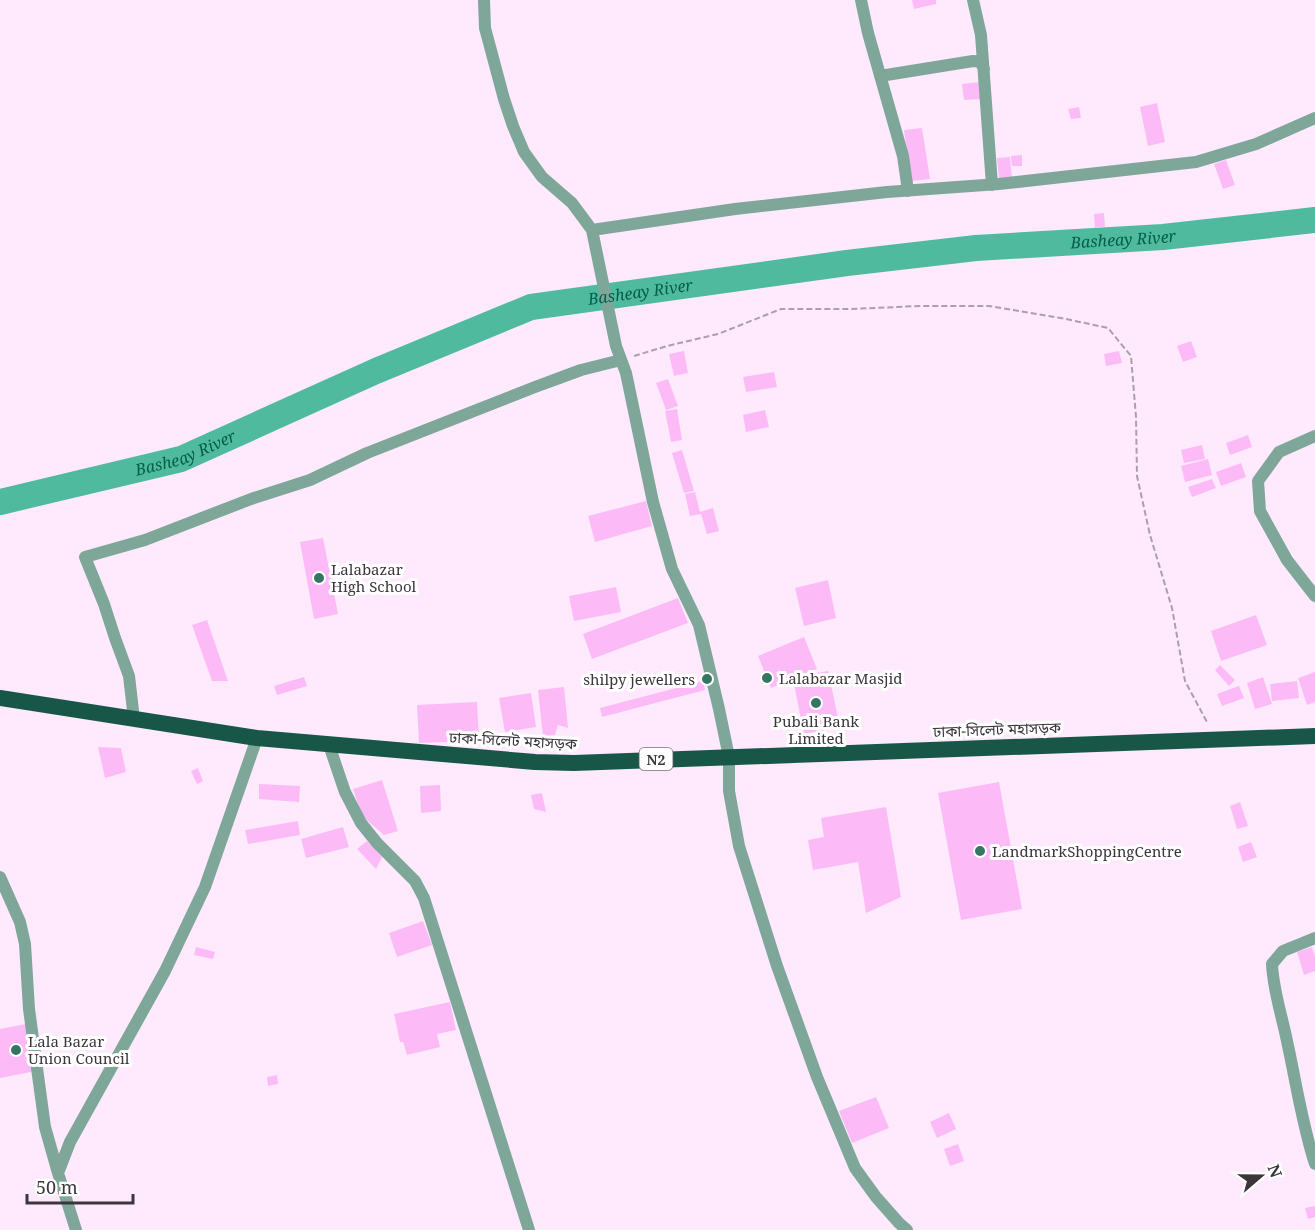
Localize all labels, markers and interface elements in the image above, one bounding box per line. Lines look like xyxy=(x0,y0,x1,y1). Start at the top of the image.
water label: Basheay River xyxy=(1069,225,1178,253)
water label: Basheay River xyxy=(585,274,695,310)
water label: Basheay River xyxy=(132,425,240,481)
place label: Lalabazar High School xyxy=(331,559,417,596)
marker: Lalabazar High School xyxy=(312,571,326,585)
place label: Lalabazar Masjid xyxy=(779,668,902,688)
place label: shilpy jewellers xyxy=(583,669,695,689)
marker: Lalabazar Masjid xyxy=(760,671,774,685)
marker: shilpy jewellers xyxy=(700,672,714,686)
marker: Pubali Bank Limited xyxy=(809,696,823,710)
place label: Pubali Bank Limited xyxy=(773,711,859,748)
street label: ঢাকা-সিলেট মহাসড়ক xyxy=(932,717,1062,741)
street label: ঢাকা-সিলেট মহাসড়ক xyxy=(448,727,578,753)
road number: N2 xyxy=(640,748,672,770)
place label: LandmarkShoppingCentre xyxy=(992,841,1182,861)
marker: LandmarkShoppingCentre xyxy=(973,844,987,858)
place label: Lala Bazar Union Council xyxy=(28,1031,130,1068)
marker: Lala Bazar Union Council xyxy=(9,1043,23,1057)
north arrow xyxy=(1231,1146,1291,1206)
text: N xyxy=(1263,1161,1288,1181)
scale bar xyxy=(27,1167,134,1205)
text: 50 m xyxy=(36,1175,78,1199)

